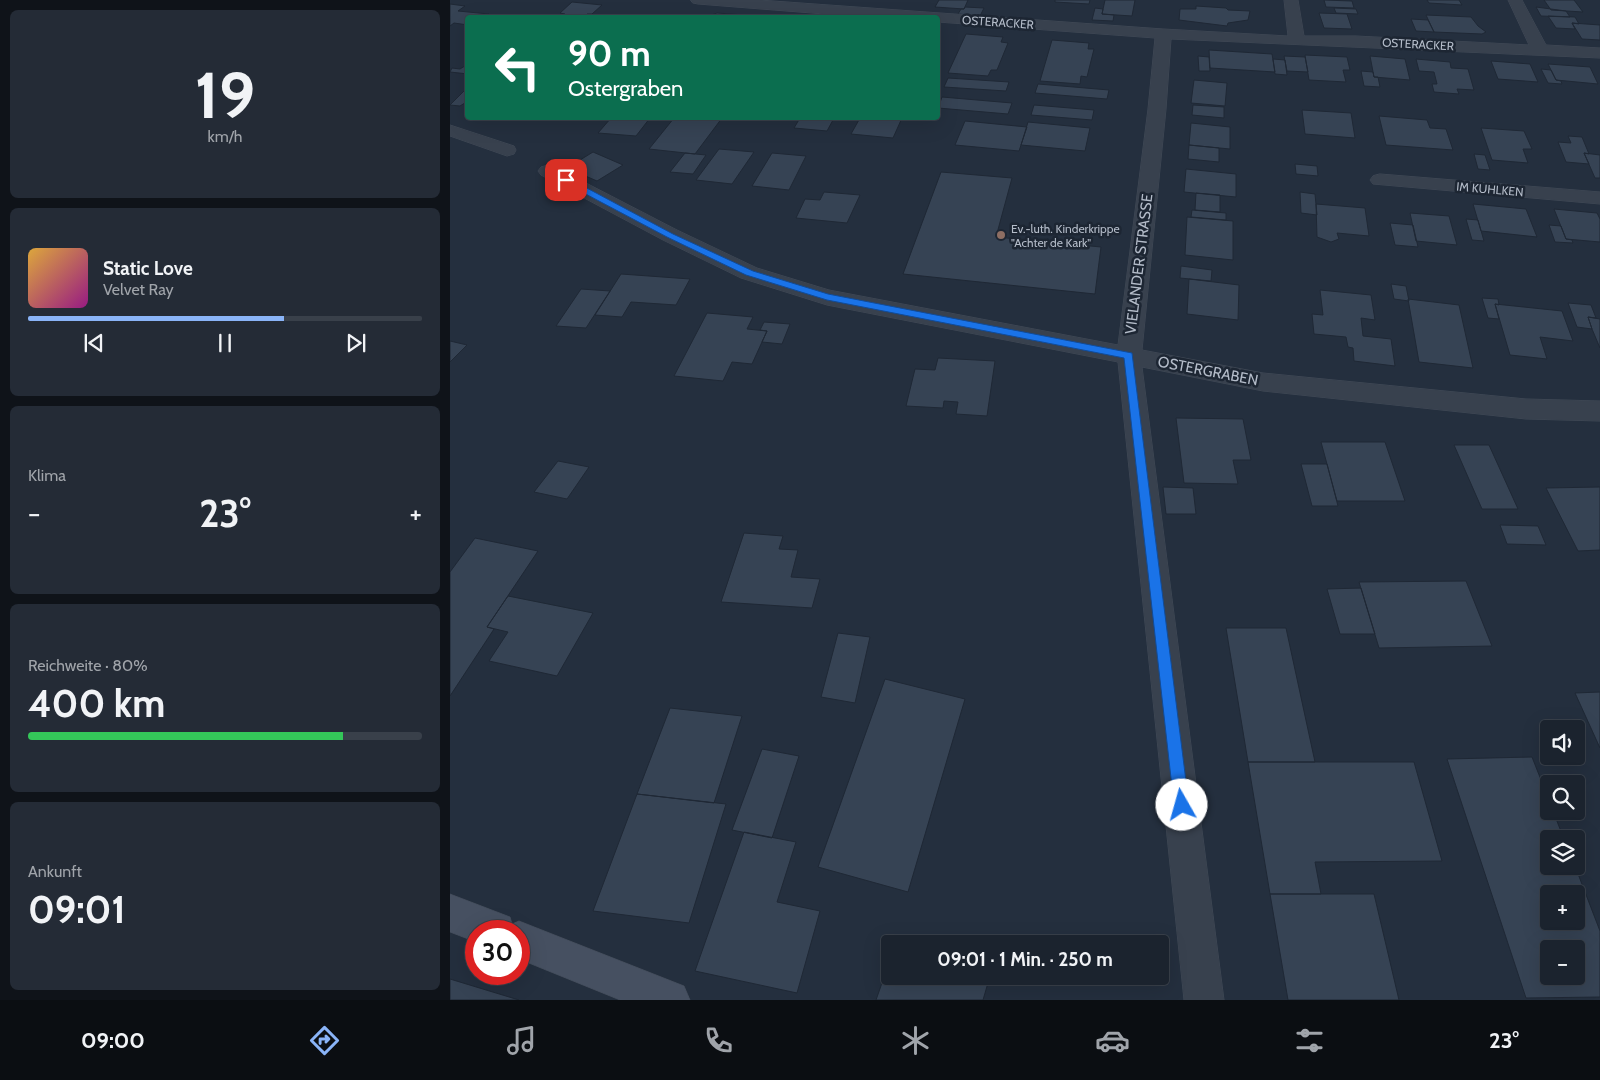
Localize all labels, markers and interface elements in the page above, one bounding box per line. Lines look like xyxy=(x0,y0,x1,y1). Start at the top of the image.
street label: OSTERACKER xyxy=(962,12,1035,32)
text: 90 m xyxy=(568,32,651,75)
icon: left xyxy=(485,35,550,100)
street label: OSTERACKER xyxy=(1382,35,1455,53)
text: 19 xyxy=(195,55,255,134)
text: Ostergraben xyxy=(568,75,683,102)
text: km/h xyxy=(207,127,243,146)
pin xyxy=(545,159,587,201)
icon: arrive xyxy=(552,166,580,194)
street label: IM KUHLKEN xyxy=(1456,179,1524,199)
street label: VIELANDER STRASSE xyxy=(1121,193,1157,335)
place label: Ev.-luth. Kinderkrippe "Achter de Kark" xyxy=(1011,221,1120,250)
marker: Ev.-luth. Kinderkrippe "Achter de Kark" xyxy=(995,229,1007,241)
text: Static Love xyxy=(103,257,193,280)
text: Velvet Ray xyxy=(103,280,174,299)
icon: previous xyxy=(80,329,108,357)
icon: pause xyxy=(211,329,239,357)
icon: next xyxy=(342,329,370,357)
street label: OSTERGRABEN xyxy=(1156,352,1260,390)
text: Klima xyxy=(28,466,66,485)
text: 23° xyxy=(199,490,251,537)
text: − xyxy=(28,496,40,530)
text: + xyxy=(410,496,422,530)
text: Reichweite · 80% xyxy=(28,656,148,675)
text: 400 km xyxy=(28,680,165,727)
map controls xyxy=(1540,720,1585,985)
button: sound xyxy=(1540,720,1585,765)
button: search xyxy=(1540,775,1585,820)
position arrow xyxy=(1155,778,1207,830)
button: layers xyxy=(1540,830,1585,875)
text: Ankunft xyxy=(28,862,82,881)
button: + xyxy=(1540,885,1585,930)
text: 09:01 xyxy=(28,886,125,933)
speed limit sign: 30 xyxy=(465,920,530,985)
button: − xyxy=(1540,940,1585,985)
text: 09:01 · 1 Min. · 250 m xyxy=(937,948,1113,971)
icon: directions xyxy=(307,1023,342,1058)
icon: music xyxy=(504,1023,539,1058)
icon: phone xyxy=(701,1023,736,1058)
icon: climate xyxy=(898,1023,933,1058)
icon: car xyxy=(1095,1023,1130,1058)
icon: filters xyxy=(1292,1023,1327,1058)
text: 09:00 xyxy=(81,1027,145,1054)
text: 23° xyxy=(1489,1027,1519,1054)

